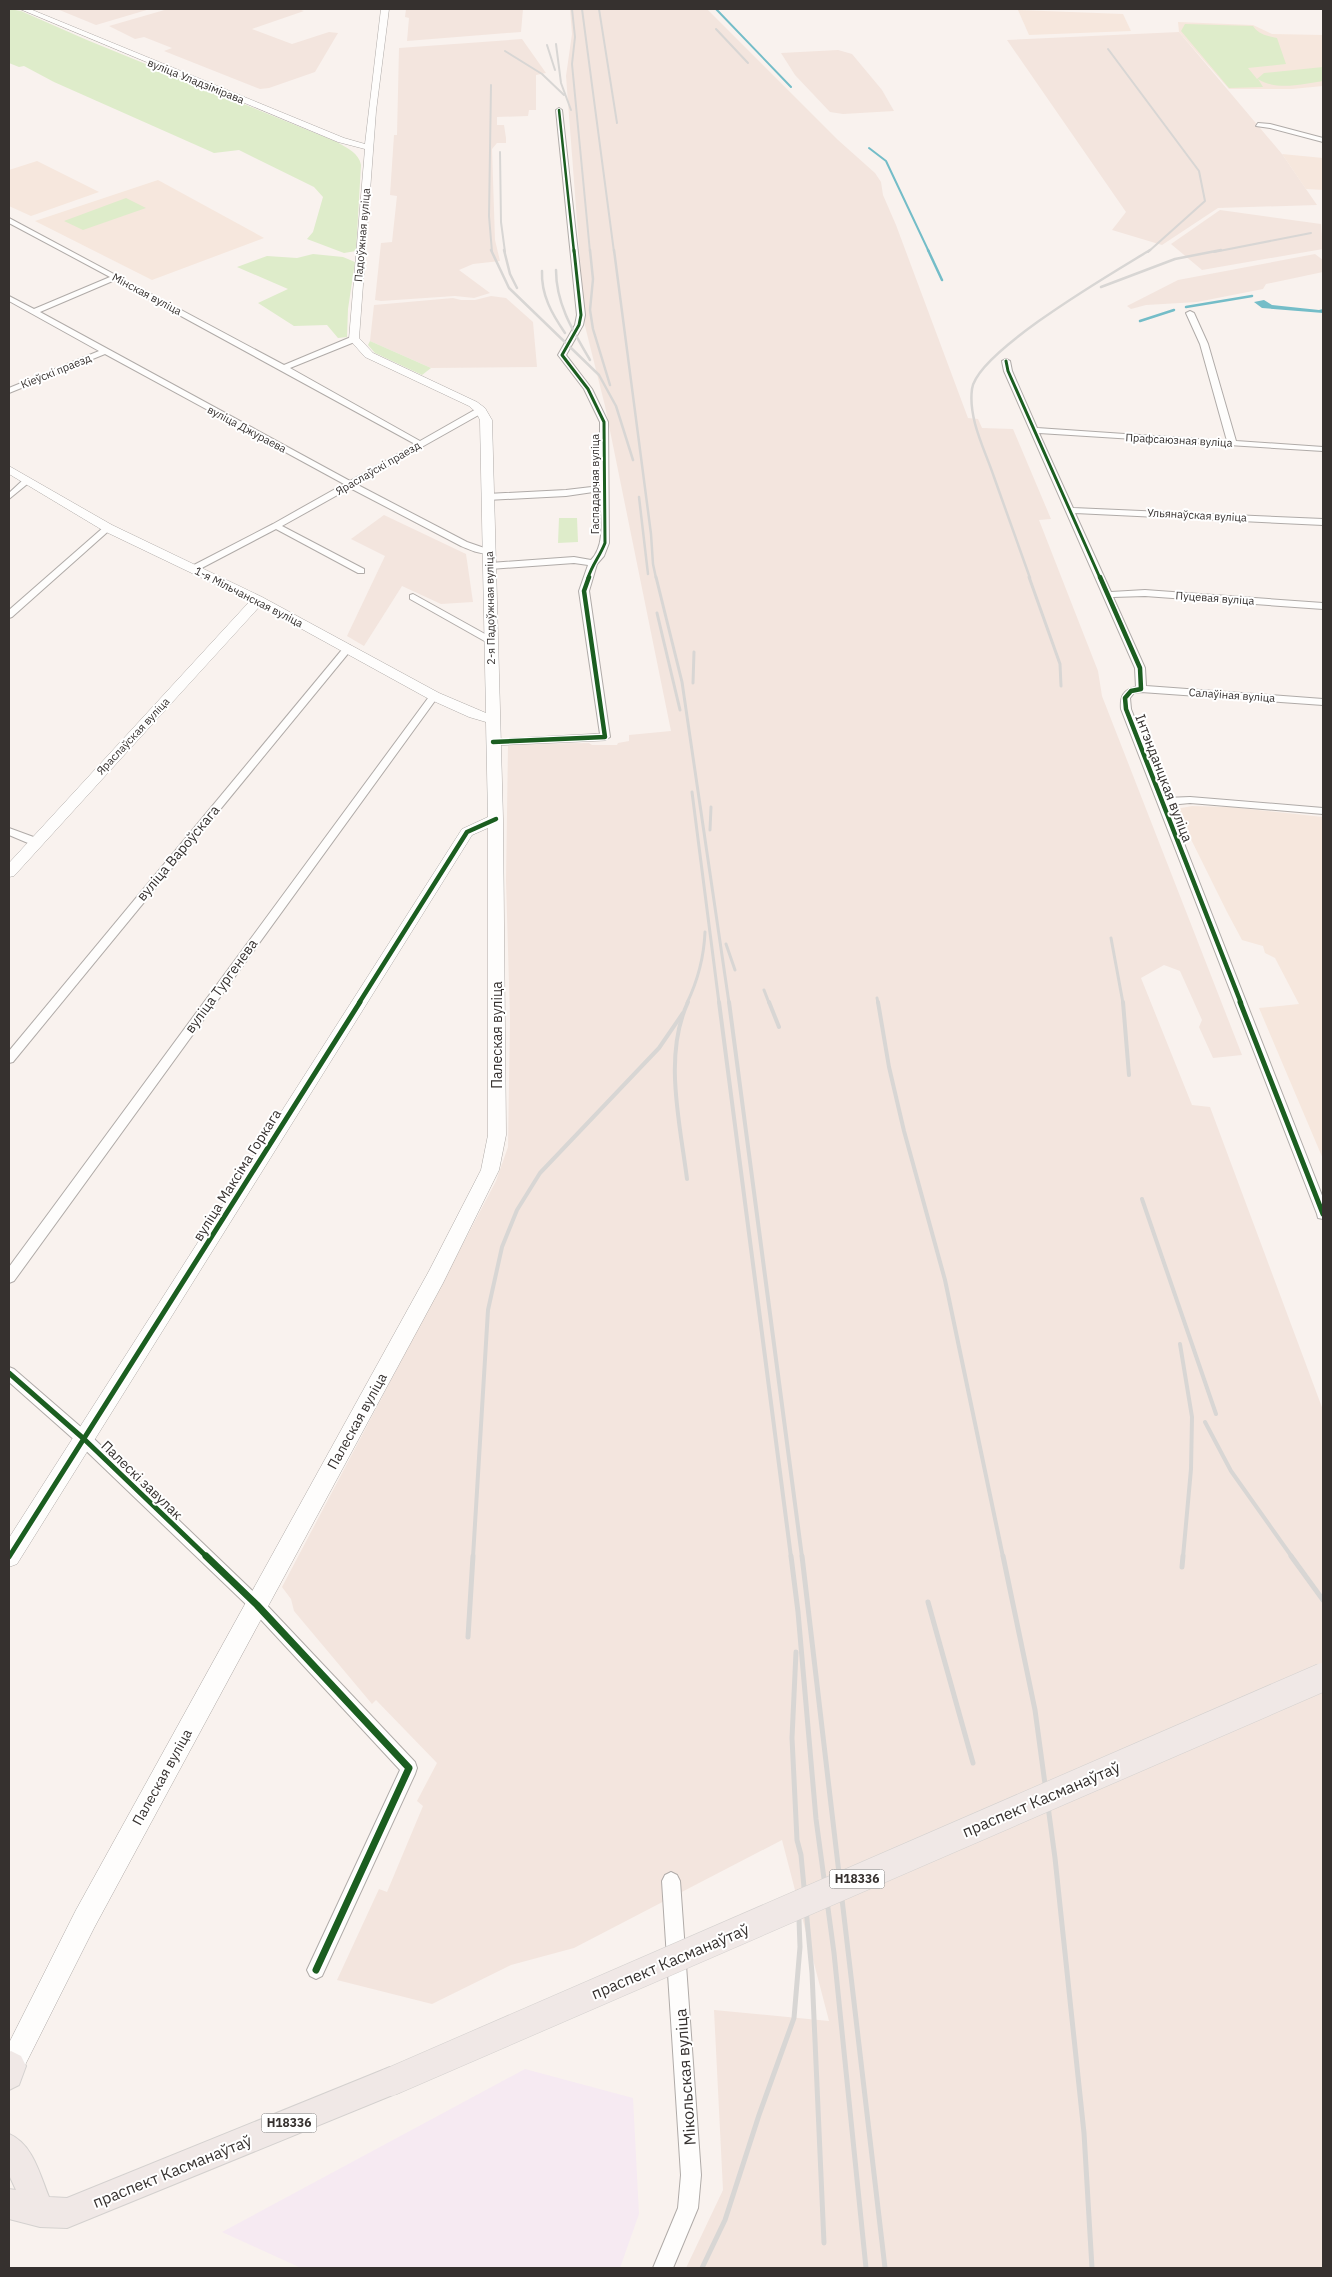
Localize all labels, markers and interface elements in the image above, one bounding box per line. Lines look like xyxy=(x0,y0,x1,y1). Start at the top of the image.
street label: вуліца Уладзімірава xyxy=(146,55,247,107)
street label: Падоўжная вуліца xyxy=(351,187,373,282)
street label: Мінская вуліца xyxy=(110,270,184,318)
street label: Кіеўскі праезд xyxy=(19,350,94,392)
street label: вуліца Джураева xyxy=(205,402,289,456)
street label: Прафсаюзная вуліца xyxy=(1125,430,1233,450)
street label: Гаспадарчая вуліца xyxy=(588,434,602,534)
street label: Яраслаўскі праезд xyxy=(333,438,423,498)
street label: Ульянаўская вуліца xyxy=(1147,505,1247,525)
street label: 2-я Падоўжная вуліца xyxy=(482,551,498,665)
street label: 1-я Мільчанская вуліца xyxy=(192,564,306,630)
street label: Пуцевая вуліца xyxy=(1175,588,1255,608)
street label: Салаўіная вуліца xyxy=(1188,685,1276,705)
street label: Яраслаўская вуліца xyxy=(93,694,173,778)
street label: Інтэнданцкая вуліца xyxy=(1131,711,1197,845)
street label: вуліца Вароўскага xyxy=(133,801,224,905)
street label: вуліца Тургенева xyxy=(181,935,262,1037)
street label: Палеская вуліца xyxy=(488,981,506,1089)
street label: вуліца Максіма Горкага xyxy=(189,1105,285,1244)
street label: Палеская вуліца xyxy=(323,1369,391,1472)
street label: Палескі завулак xyxy=(97,1437,187,1524)
street label: Палеская вуліца xyxy=(128,1725,196,1828)
street label: праспект Касманаўтаў xyxy=(959,1757,1123,1841)
road number: Н18336 xyxy=(830,1870,884,1888)
street label: праспект Касманаўтаў xyxy=(588,1919,752,2003)
street label: Мікольская вуліца xyxy=(670,2007,700,2146)
road number: Н18336 xyxy=(262,2114,316,2132)
street label: праспект Касманаўтаў xyxy=(90,2130,254,2212)

